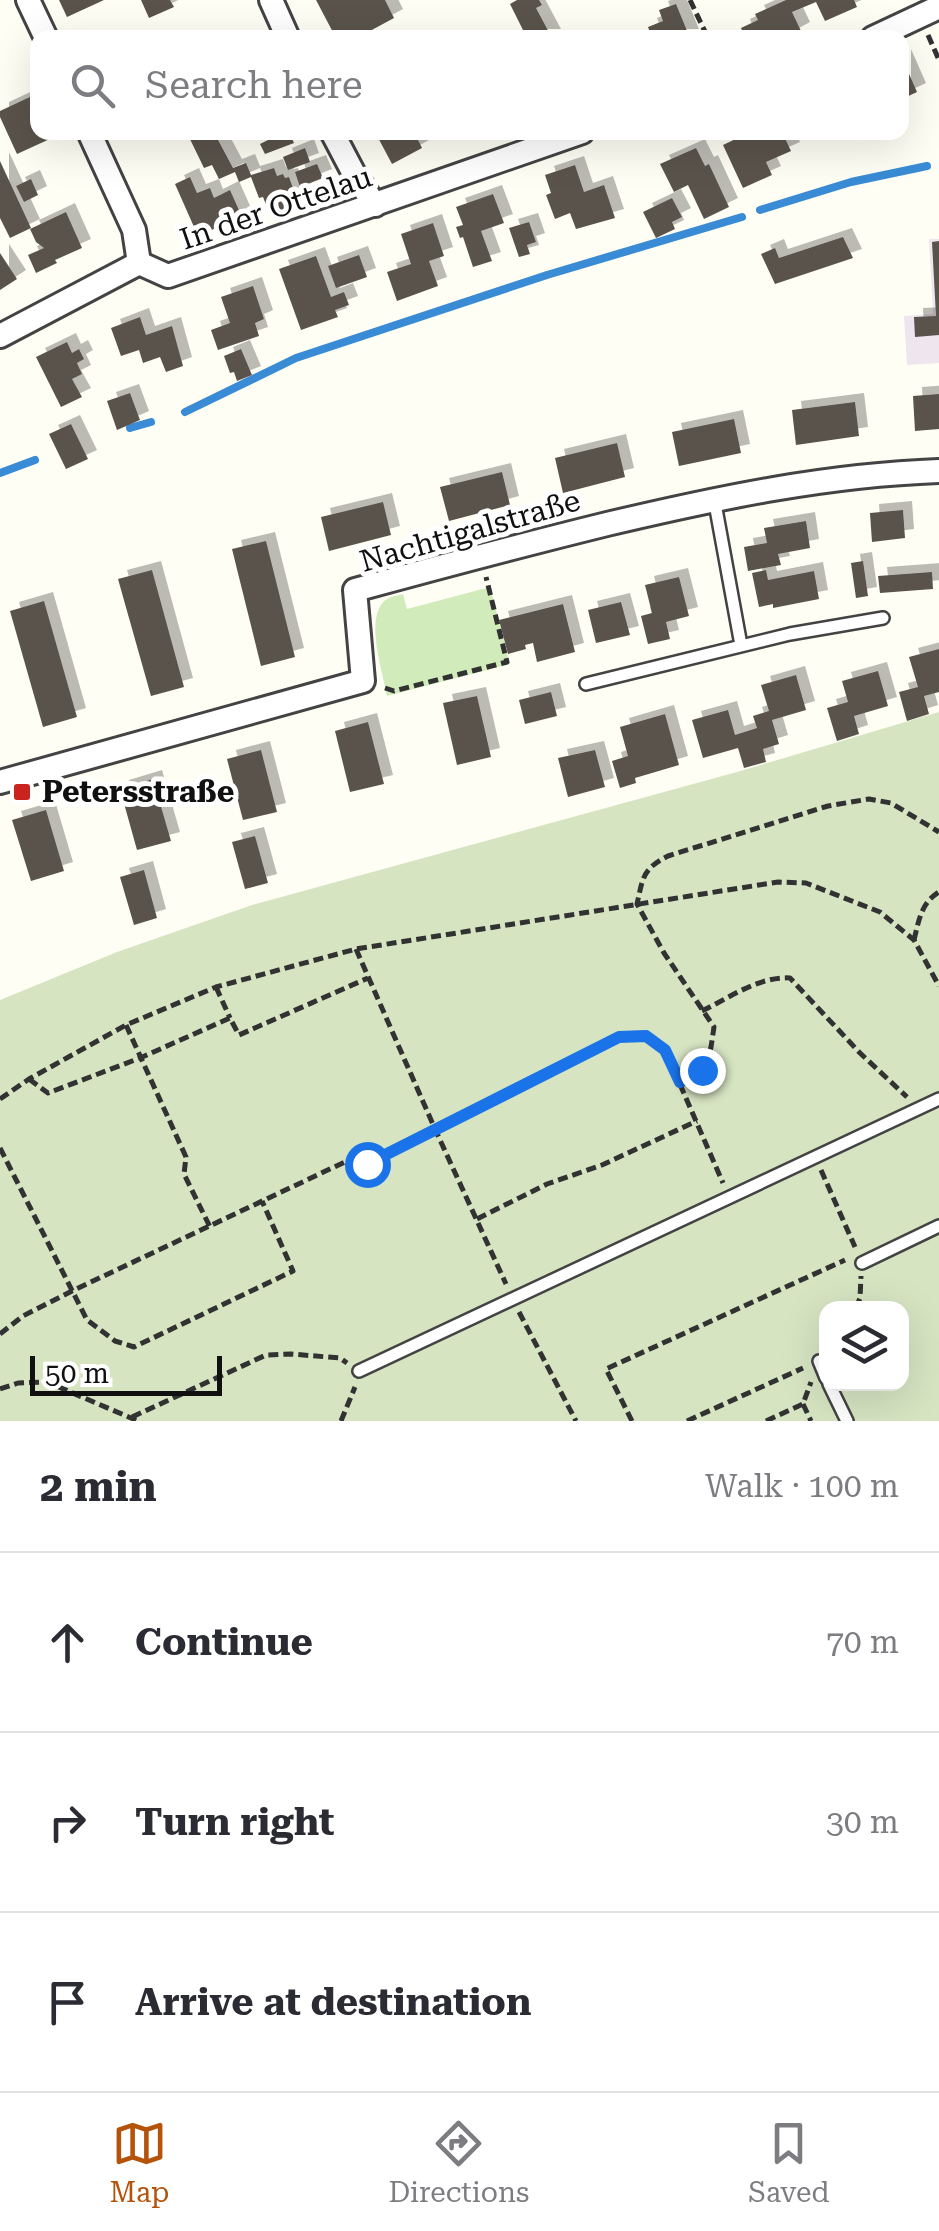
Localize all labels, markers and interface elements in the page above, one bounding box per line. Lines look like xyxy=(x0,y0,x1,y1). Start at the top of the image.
search box xyxy=(30,30,909,140)
icon: search xyxy=(65,58,120,113)
text: Search here xyxy=(145,63,363,107)
street label: In der Ottelau xyxy=(175,158,377,257)
street label: Nachtigalstraße xyxy=(356,482,584,579)
place label: Petersstraße xyxy=(42,774,234,809)
marker: Petersstraße xyxy=(11,781,33,803)
route end xyxy=(680,1048,726,1094)
route start xyxy=(345,1142,391,1188)
map controls xyxy=(819,1301,909,1391)
button: layers xyxy=(819,1301,909,1391)
scale bar xyxy=(30,1351,222,1396)
text: 50 m xyxy=(45,1357,109,1390)
text: 2 min xyxy=(40,1462,157,1511)
text: Walk · 100 m xyxy=(705,1467,899,1505)
icon: ahead xyxy=(40,1615,95,1670)
text: Continue xyxy=(135,1620,313,1664)
text: 70 m xyxy=(826,1623,899,1661)
icon: right xyxy=(40,1795,95,1850)
text: Turn right xyxy=(135,1800,334,1844)
text: 30 m xyxy=(826,1803,899,1841)
icon: arrive xyxy=(40,1975,95,2030)
text: Arrive at destination xyxy=(135,1980,531,2024)
tab: Map xyxy=(110,2116,169,2209)
tab: Directions xyxy=(388,2116,529,2209)
tab: Saved xyxy=(748,2116,830,2209)

